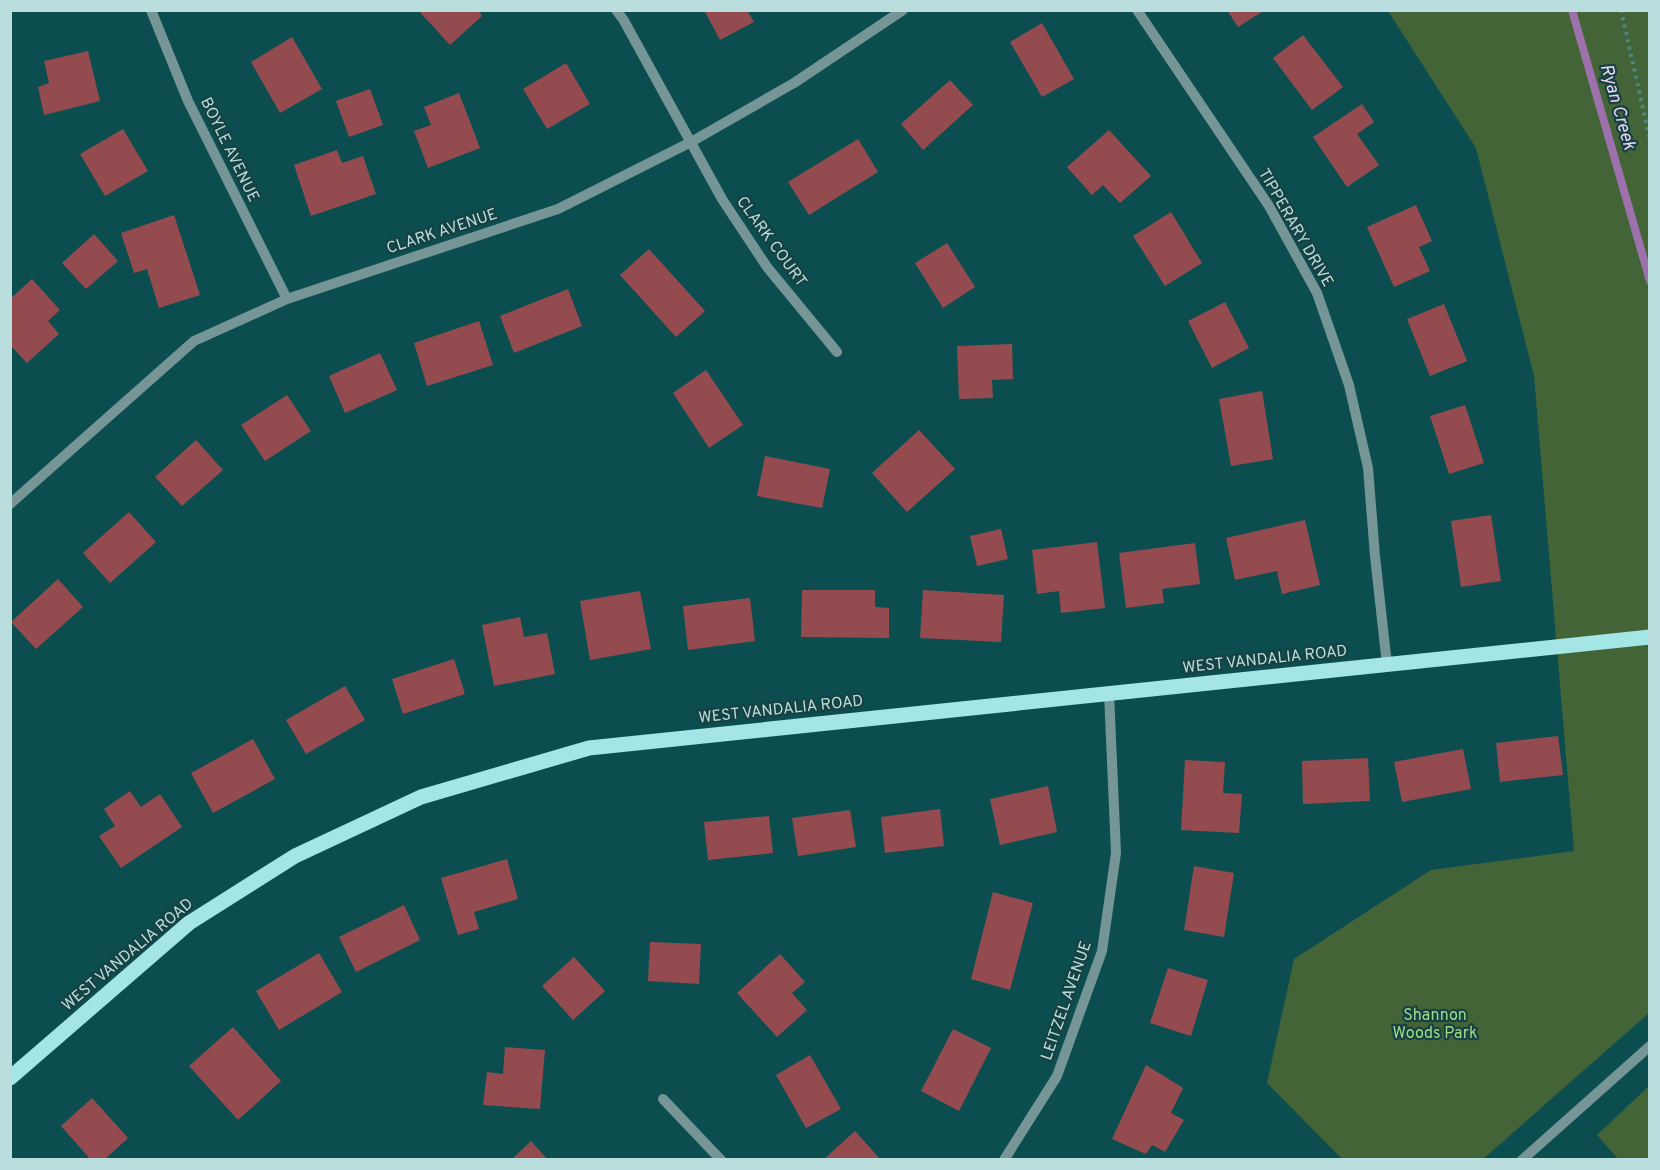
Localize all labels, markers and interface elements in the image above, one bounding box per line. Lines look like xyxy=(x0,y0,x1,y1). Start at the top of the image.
water label: Ryan Creek xyxy=(1594,61,1641,154)
street label: BOYLE AVENUE xyxy=(195,94,263,206)
street label: TIPPERARY DRIVE xyxy=(1253,165,1337,291)
street label: CLARK COURT xyxy=(731,193,811,291)
street label: CLARK AVENUE xyxy=(384,205,500,259)
street label: WEST VANDALIA ROAD xyxy=(1182,641,1348,679)
street label: WEST VANDALIA ROAD xyxy=(698,691,864,729)
street label: WEST VANDALIA ROAD xyxy=(58,894,198,1016)
street label: LEITZEL AVENUE xyxy=(1037,939,1097,1063)
park label: Shannon Woods Park xyxy=(1393,1006,1477,1044)

